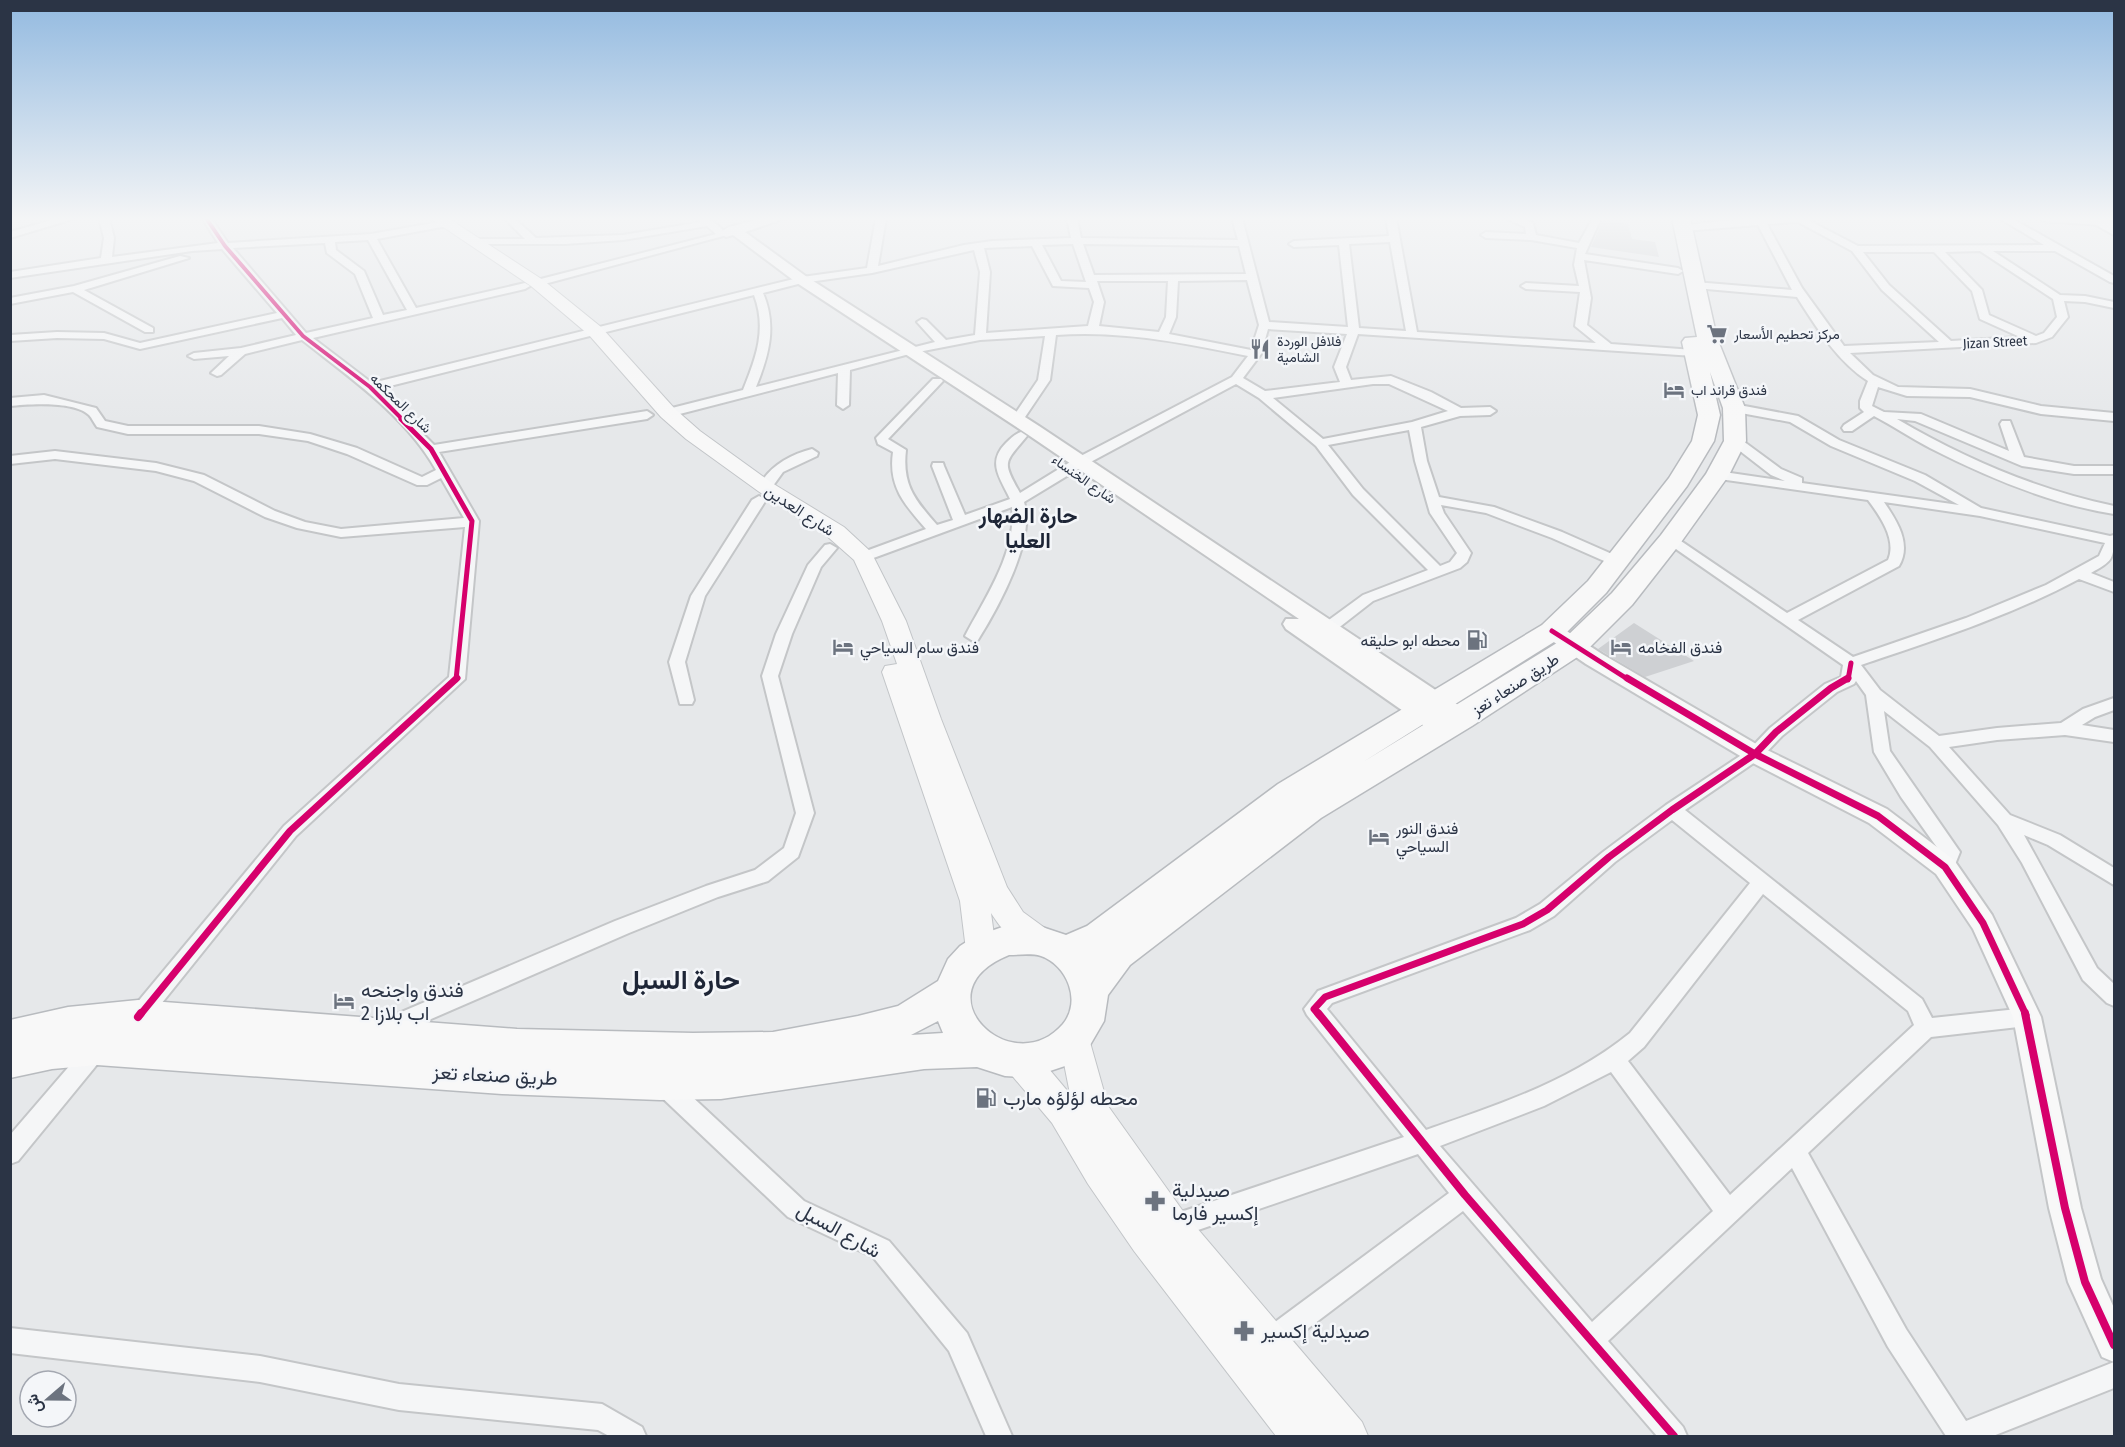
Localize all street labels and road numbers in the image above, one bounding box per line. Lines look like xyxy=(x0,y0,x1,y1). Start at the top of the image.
street label: Jizan Street xyxy=(1962,332,2028,353)
street label: شارع المحكمه xyxy=(365,370,435,438)
street label: شارع الخنساء xyxy=(1047,451,1119,509)
street label: شارع العدين xyxy=(760,481,838,542)
street label: طريق صنعاء تعز xyxy=(1467,649,1563,721)
street label: طريق صنعاء تعز xyxy=(431,1060,558,1091)
street label: شارع السبل xyxy=(792,1197,885,1265)

